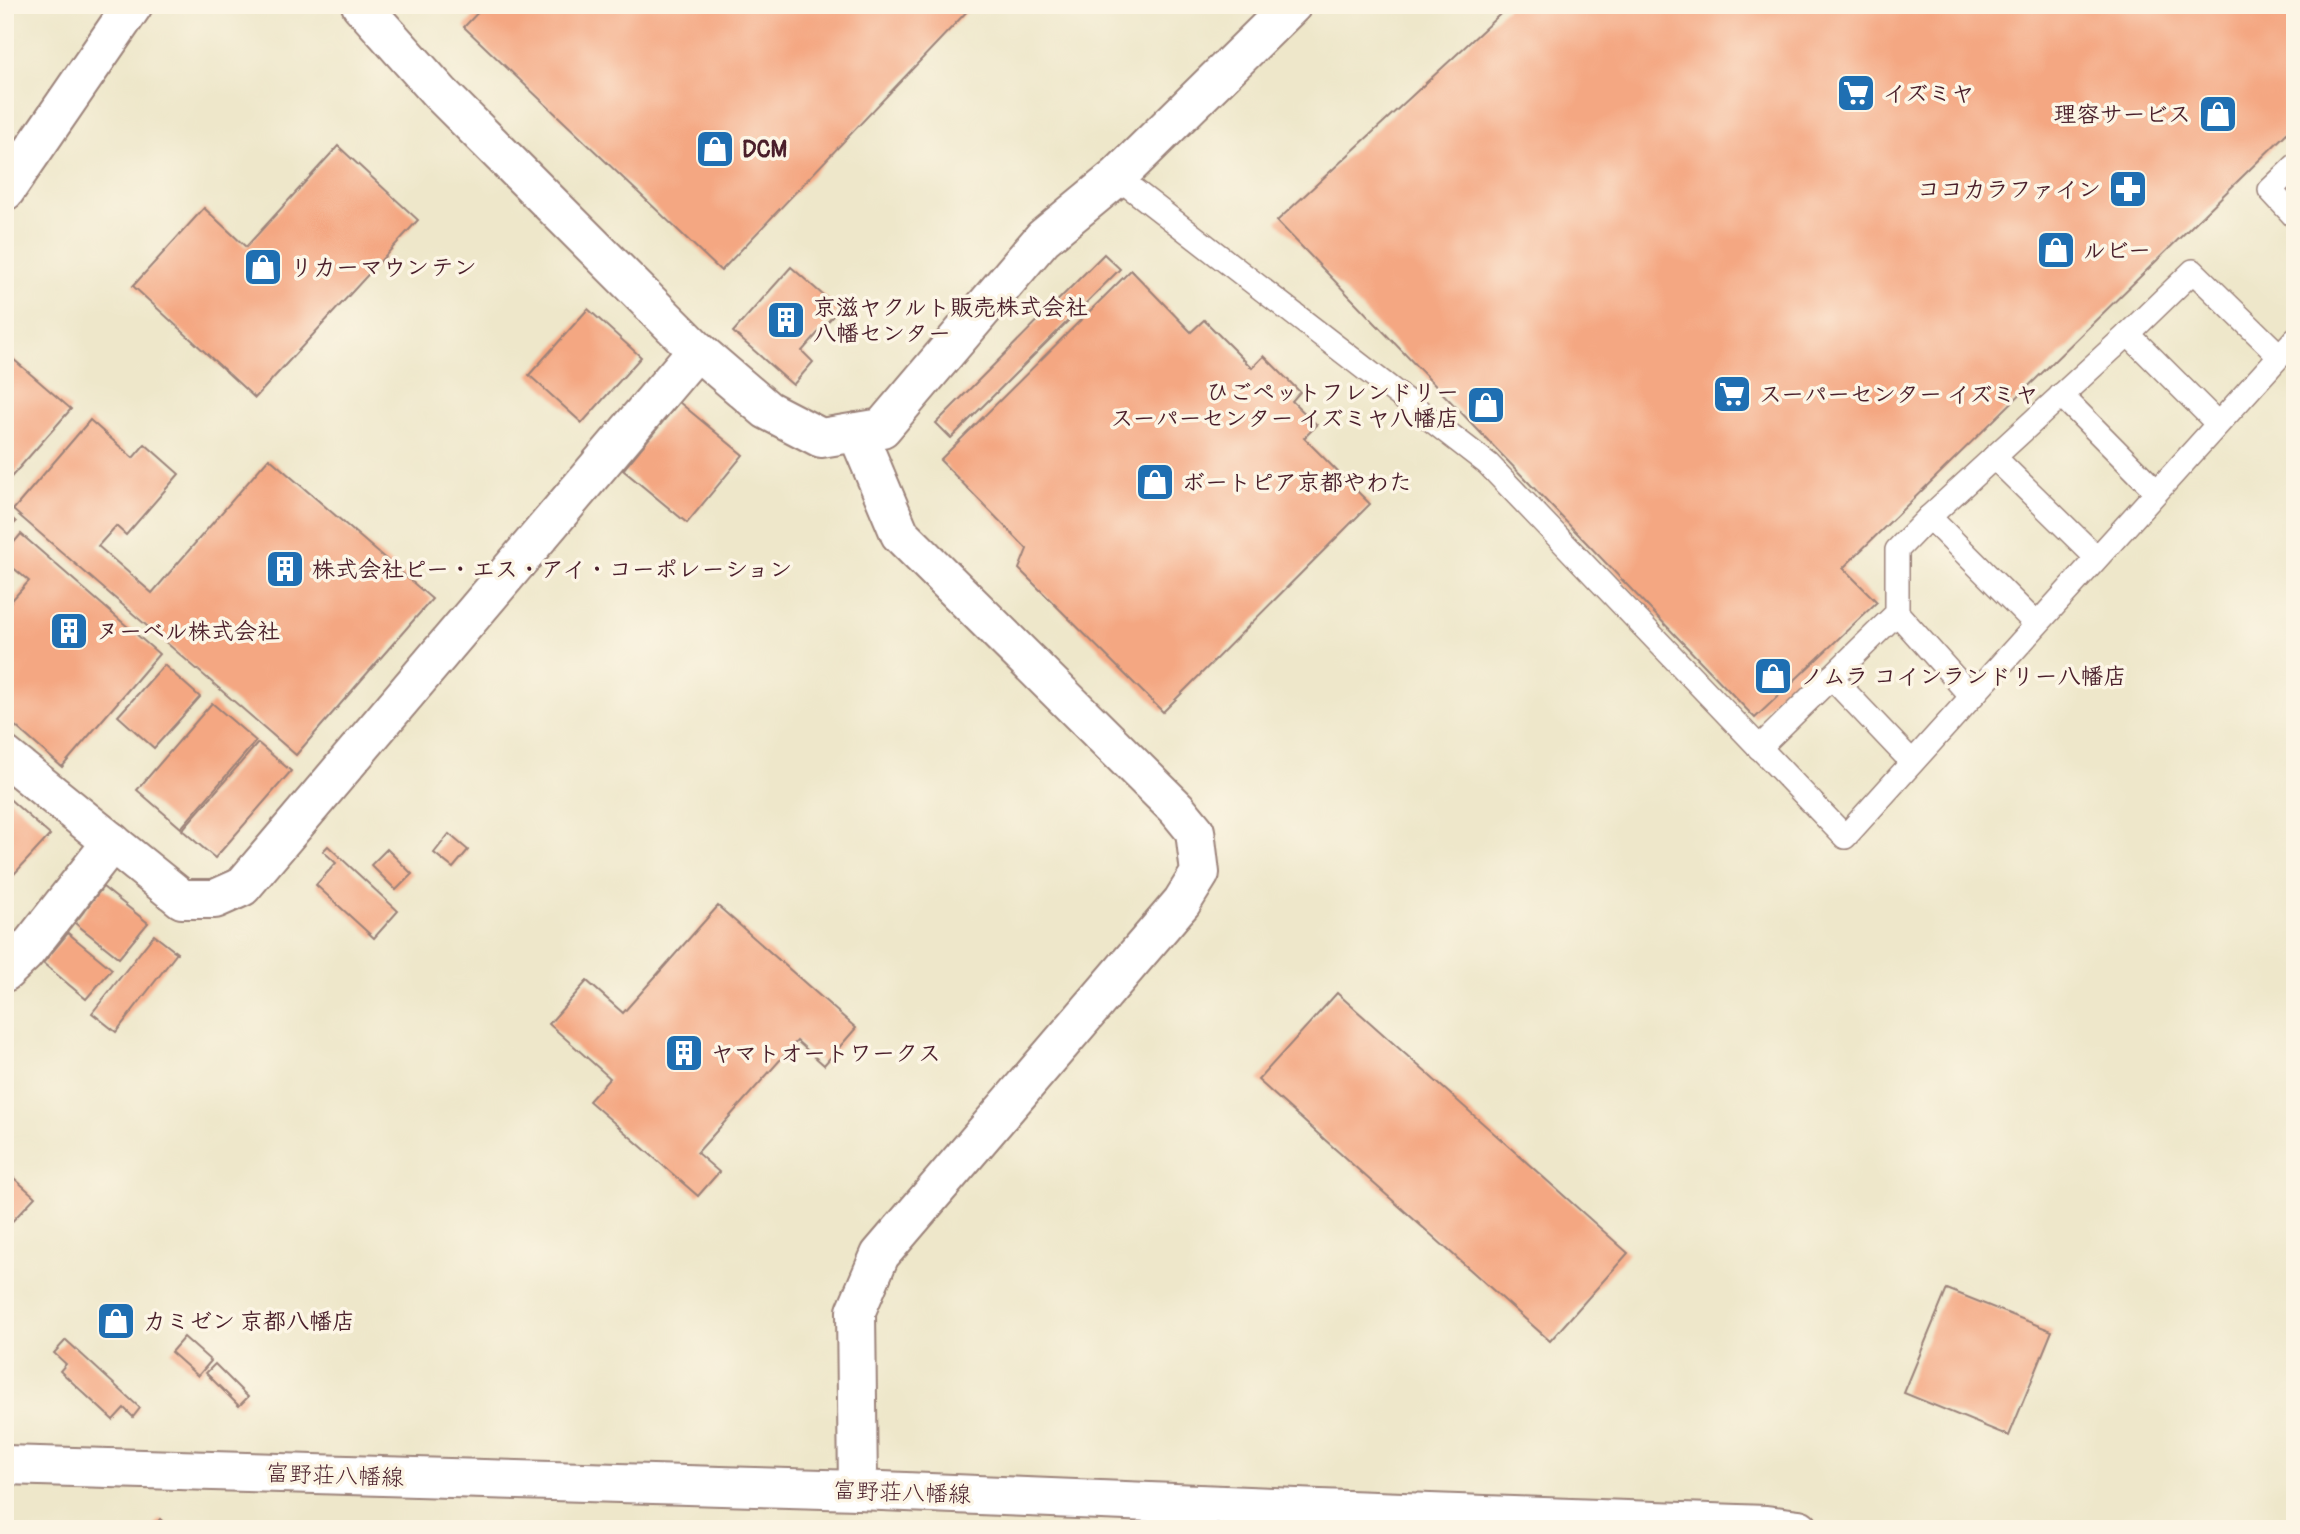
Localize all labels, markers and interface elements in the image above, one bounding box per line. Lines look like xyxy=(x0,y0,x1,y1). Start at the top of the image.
supermarket icon: イズミヤ xyxy=(1835,72,1877,114)
place label: イズミヤ xyxy=(1883,79,1975,108)
shop icon: 理容サービス xyxy=(2197,93,2239,135)
place label: 理容サービス xyxy=(2053,100,2191,129)
shop icon: DCM xyxy=(694,128,736,170)
place label: DCM xyxy=(742,135,787,164)
pharmacy icon: ココカラファイン xyxy=(2107,168,2149,210)
place label: ココカラファイン xyxy=(1917,175,2101,204)
shop icon: ルビー xyxy=(2035,229,2077,271)
place label: ルビー xyxy=(2083,236,2151,265)
shop icon: リカーマウンテン xyxy=(242,246,284,288)
place label: リカーマウンテン xyxy=(290,253,477,282)
place label: 京滋ヤクルト販売株式会社 八幡センター xyxy=(813,293,1088,348)
building icon: 京滋ヤクルト販売株式会社 八幡センター xyxy=(765,299,807,341)
supermarket icon: スーパーセンター イズミヤ xyxy=(1711,373,1753,415)
place label: ひごペットフレンドリー スーパーセンター イズミヤ八幡店 xyxy=(1110,378,1459,433)
place label: スーパーセンター イズミヤ xyxy=(1759,380,2039,409)
shop icon: ひごペットフレンドリー スーパーセンター イズミヤ八幡店 xyxy=(1465,384,1507,426)
shop icon: ボートピア京都やわた xyxy=(1134,461,1176,503)
place label: ボートピア京都やわた xyxy=(1182,468,1412,497)
building icon: 株式会社ピー・エス・アイ・コーポレーション xyxy=(264,548,306,590)
place label: 株式会社ピー・エス・アイ・コーポレーション xyxy=(312,555,792,584)
building icon: ヌーベル株式会社 xyxy=(48,610,90,652)
place label: ヌーベル株式会社 xyxy=(96,617,280,646)
shop icon: ノムラ コインランドリー八幡店 xyxy=(1752,655,1794,697)
place label: ノムラ コインランドリー八幡店 xyxy=(1800,662,2127,691)
building icon: ヤマトオートワークス xyxy=(663,1032,705,1074)
place label: ヤマトオートワークス xyxy=(711,1039,941,1068)
shop icon: カミゼン 京都八幡店 xyxy=(95,1300,137,1342)
place label: カミゼン 京都八幡店 xyxy=(143,1307,355,1336)
street label: 富野荘八幡線 xyxy=(266,1459,404,1492)
street label: 富野荘八幡線 xyxy=(833,1476,971,1509)

